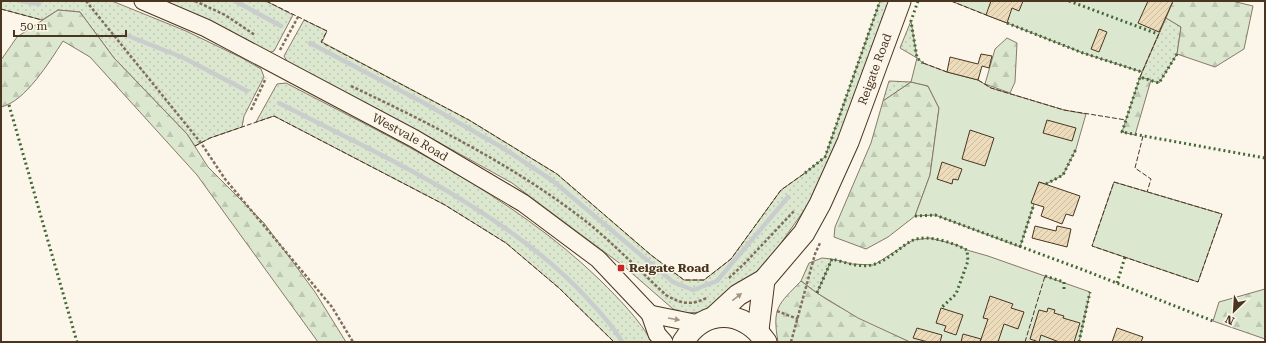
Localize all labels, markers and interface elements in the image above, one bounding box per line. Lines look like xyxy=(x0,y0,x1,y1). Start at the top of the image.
scale bar xyxy=(14,12,126,38)
text: 50 m xyxy=(20,19,47,33)
street label: Reigate Road xyxy=(855,31,895,107)
street label: Westvale Road xyxy=(370,111,451,164)
place label: Reigate Road xyxy=(629,261,709,275)
marker: Reigate Road xyxy=(616,263,626,273)
north arrow xyxy=(1214,291,1254,331)
one-way arrow xyxy=(732,293,743,301)
text: N xyxy=(1223,312,1237,327)
one-way arrow xyxy=(668,317,680,323)

